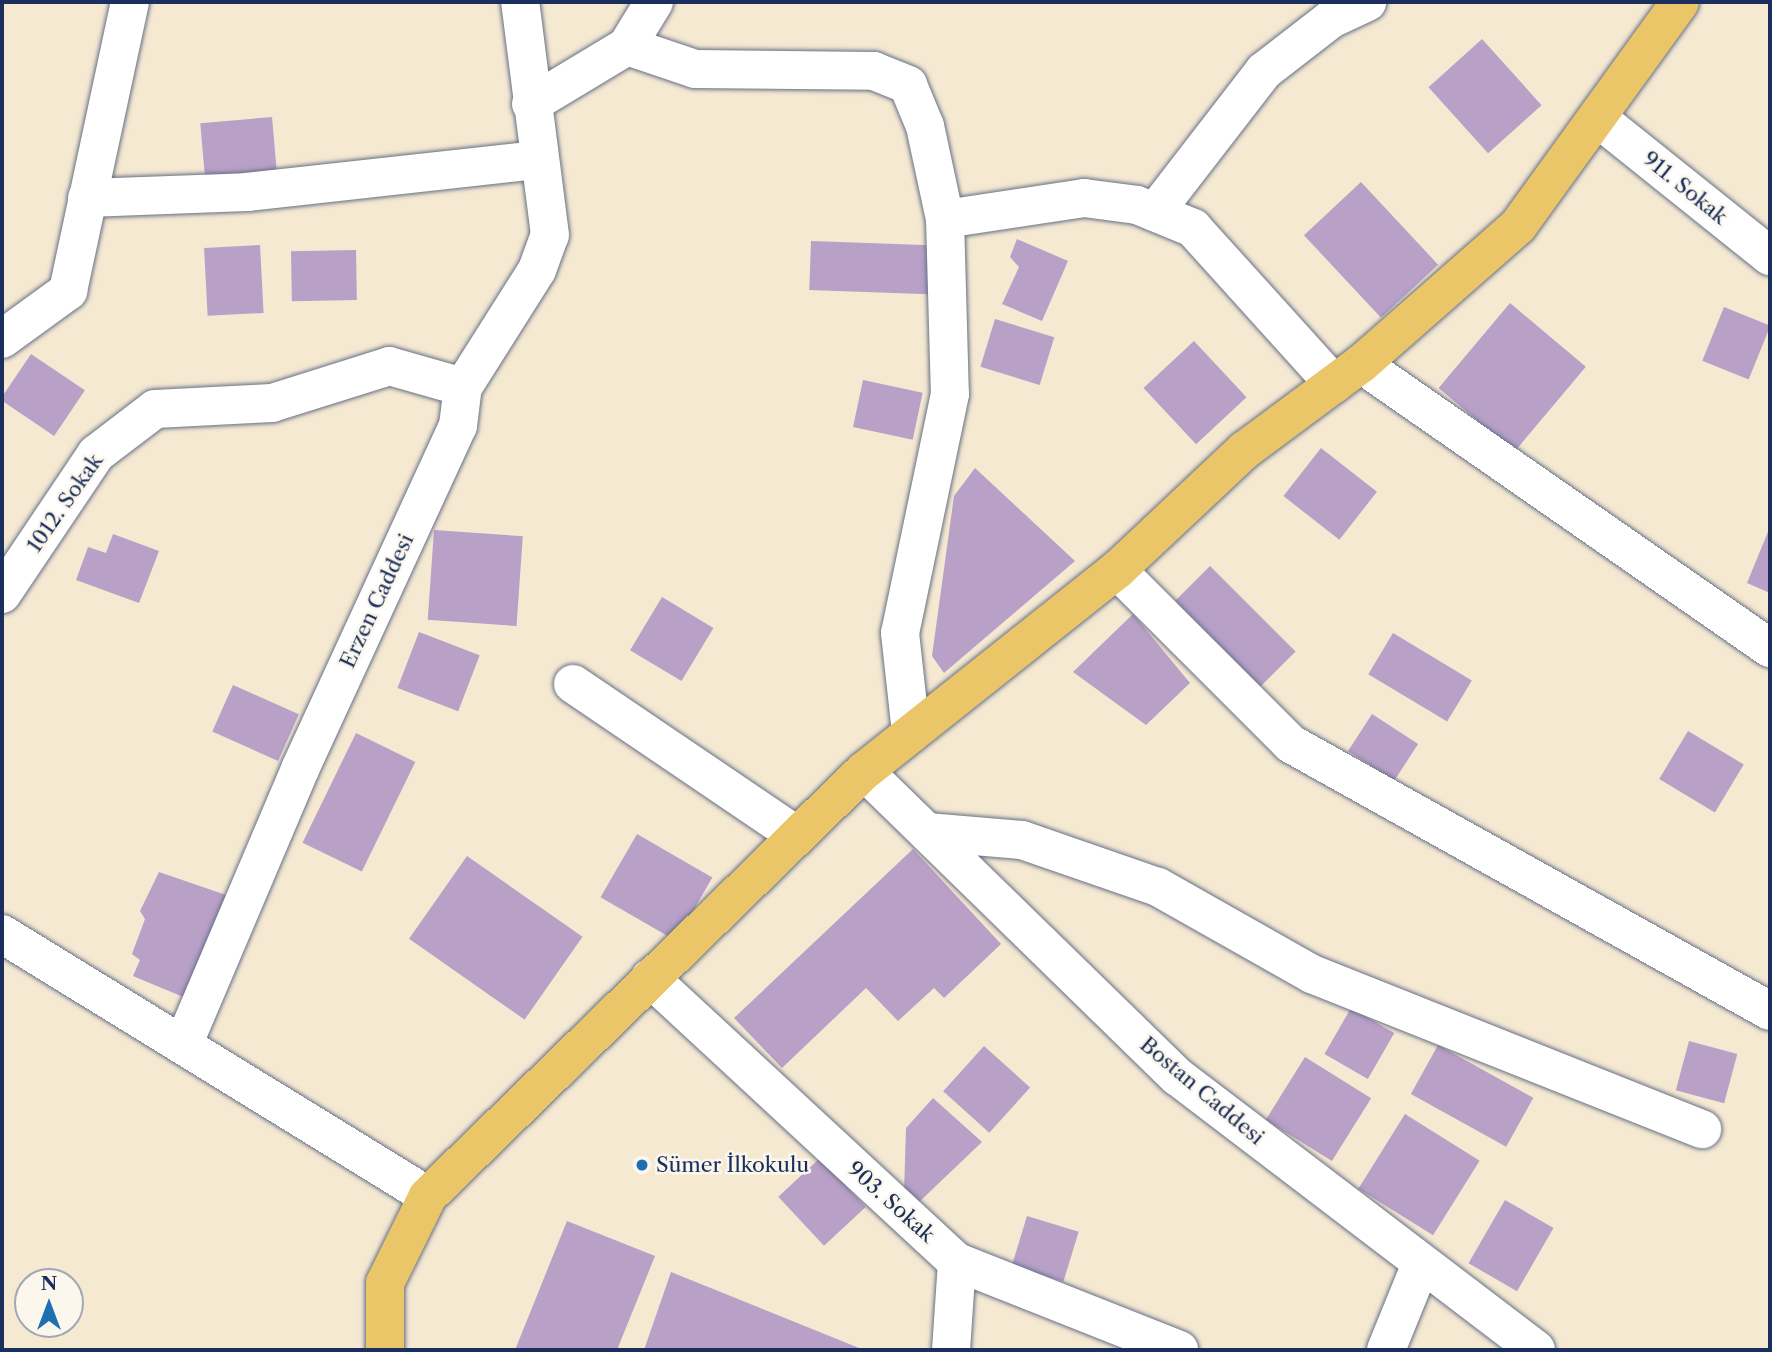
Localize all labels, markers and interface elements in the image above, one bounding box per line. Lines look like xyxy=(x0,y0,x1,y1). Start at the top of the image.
street label: 911. Sokak xyxy=(1638,146,1732,230)
street label: 1012. Sokak xyxy=(22,449,108,557)
street label: Erzen Caddesi xyxy=(335,530,419,672)
street label: Bostan Caddesi xyxy=(1135,1032,1269,1150)
place label: Sümer İlkokulu xyxy=(656,1152,810,1178)
street label: 903. Sokak xyxy=(842,1156,940,1248)
marker: Sümer İlkokulu xyxy=(634,1157,650,1173)
north arrow xyxy=(14,1268,84,1338)
text: N xyxy=(41,1272,57,1295)

